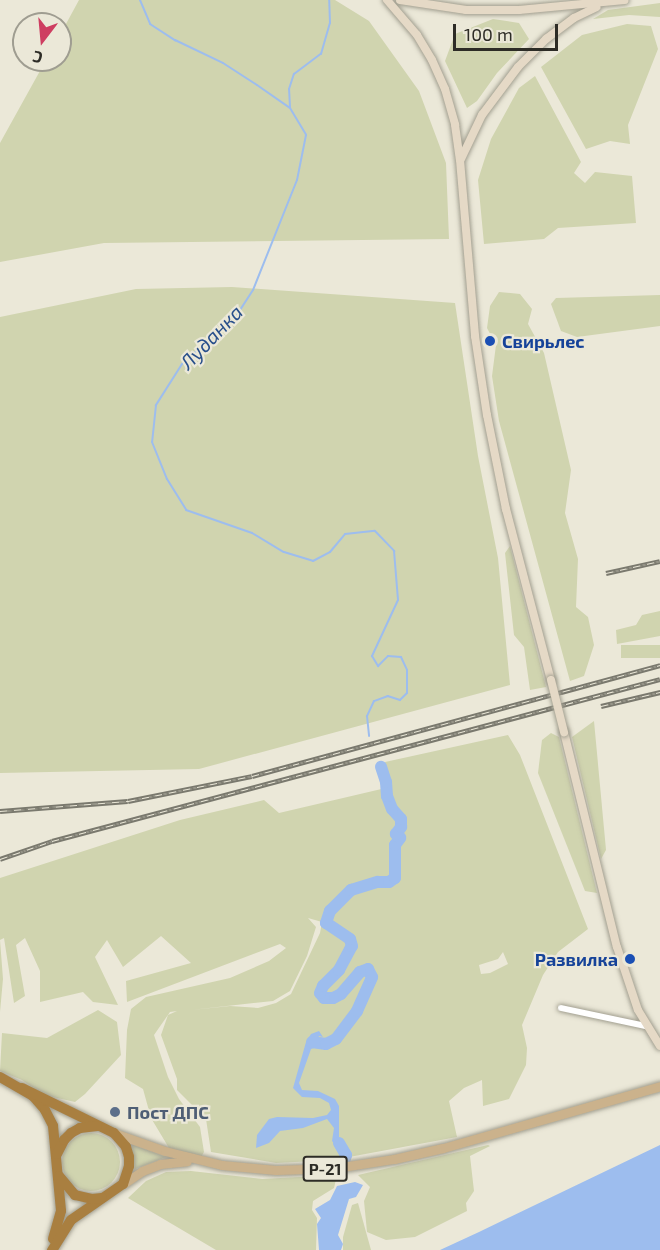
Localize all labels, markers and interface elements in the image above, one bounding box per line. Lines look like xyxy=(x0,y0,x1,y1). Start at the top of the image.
north arrow xyxy=(12,12,72,72)
scale bar xyxy=(456,12,561,50)
text: 100 m xyxy=(464,23,513,45)
text: С xyxy=(30,47,45,68)
water label: Луданка xyxy=(175,300,247,374)
place label: Свирьлес xyxy=(502,330,584,352)
marker: Свирьлес xyxy=(483,334,497,348)
place label: Развилка xyxy=(535,948,618,970)
marker: Развилка xyxy=(623,952,637,966)
place label: Пост ДПС xyxy=(127,1101,209,1123)
marker: Пост ДПС xyxy=(108,1105,122,1119)
road number: Р-21 xyxy=(302,1156,348,1182)

